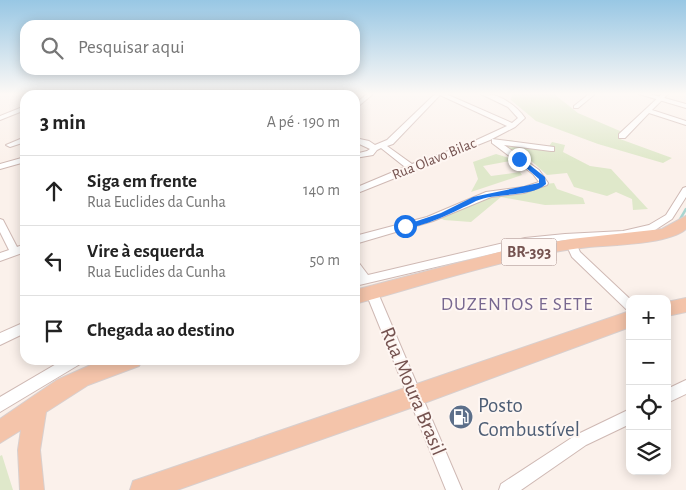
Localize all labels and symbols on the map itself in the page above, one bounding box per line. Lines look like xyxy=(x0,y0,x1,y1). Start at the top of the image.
street label: Rua Olavo Bilac xyxy=(390,135,478,183)
route end xyxy=(508,148,531,171)
route start xyxy=(394,215,417,238)
road number: BR-393 xyxy=(502,238,556,266)
district label: DUZENTOS E SETE xyxy=(441,295,593,314)
street label: Rua Moura Brasil xyxy=(377,324,449,458)
place label: Posto Combustível xyxy=(478,395,580,440)
fuel station icon: Posto Combustível xyxy=(448,404,474,430)

